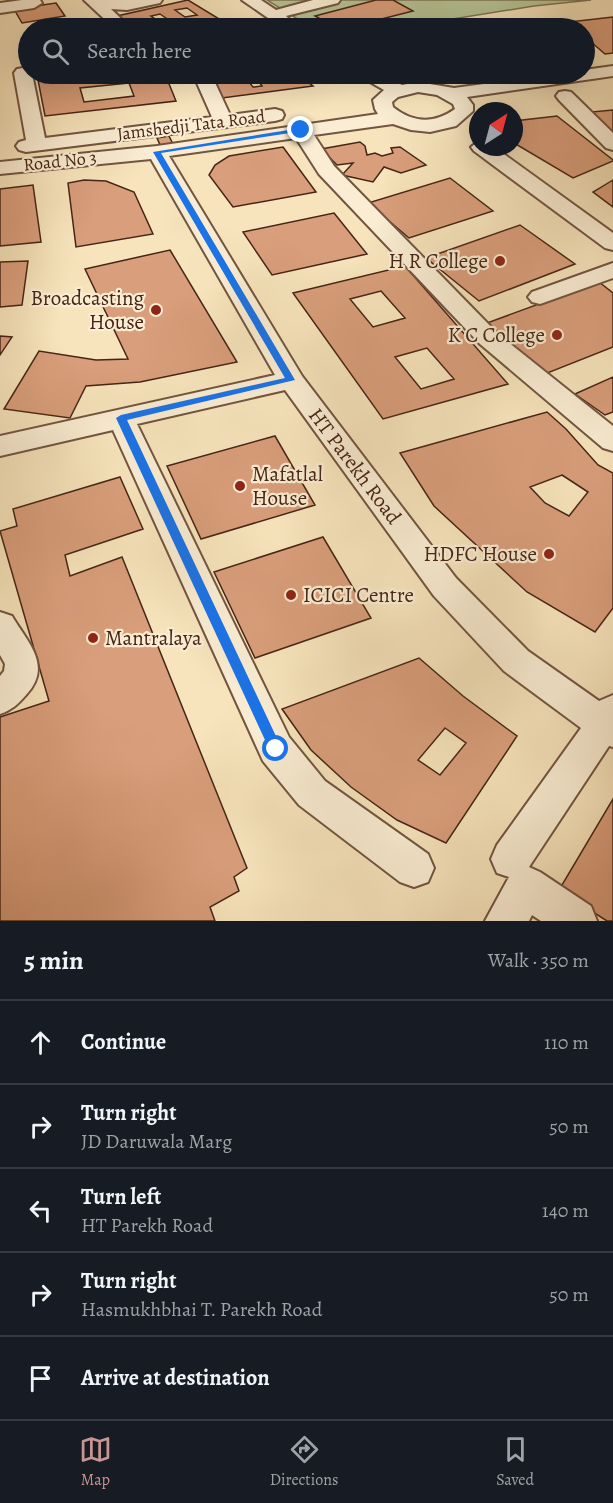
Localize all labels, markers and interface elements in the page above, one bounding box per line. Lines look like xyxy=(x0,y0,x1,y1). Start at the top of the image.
search box xyxy=(18,18,595,84)
icon: search xyxy=(39,35,72,68)
text: Search here xyxy=(87,36,192,66)
north arrow xyxy=(469,102,523,156)
street label: Jamshedji Tata Road xyxy=(116,104,267,146)
route end xyxy=(287,116,313,142)
street label: Road No 3 xyxy=(22,145,98,177)
place label: H R College xyxy=(388,247,488,275)
marker: H R College xyxy=(493,254,507,268)
place label: Broadcasting House xyxy=(31,284,144,336)
marker: Broadcasting House xyxy=(149,303,163,317)
place label: K C College xyxy=(448,321,545,349)
marker: K C College xyxy=(550,328,564,342)
street label: HT Parekh Road xyxy=(302,402,408,530)
place label: Mafatlal House xyxy=(252,460,323,512)
marker: Mafatlal House xyxy=(233,479,247,493)
place label: HDFC House xyxy=(423,540,537,568)
marker: HDFC House xyxy=(542,547,556,561)
place label: ICICI Centre xyxy=(303,581,414,609)
marker: ICICI Centre xyxy=(284,588,298,602)
place label: Mantralaya xyxy=(105,624,202,652)
marker: Mantralaya xyxy=(86,631,100,645)
route start xyxy=(262,735,288,761)
text: 5 min xyxy=(24,943,84,978)
text: Walk · 350 m xyxy=(488,947,589,974)
icon: ahead xyxy=(24,1026,57,1059)
text: Continue xyxy=(81,1027,166,1057)
text: 110 m xyxy=(544,1029,589,1056)
text: Turn right xyxy=(81,1098,177,1128)
icon: right xyxy=(24,1110,57,1143)
text: 50 m xyxy=(549,1113,589,1140)
text: JD Daruwala Marg xyxy=(81,1128,232,1155)
text: Turn left xyxy=(81,1182,161,1212)
icon: left xyxy=(24,1194,57,1227)
text: 140 m xyxy=(542,1197,589,1224)
text: HT Parekh Road xyxy=(81,1212,213,1239)
text: Turn right xyxy=(81,1266,177,1296)
icon: right xyxy=(24,1278,57,1311)
text: 50 m xyxy=(549,1281,589,1308)
text: Hasmukhbhai T. Parekh Road xyxy=(81,1296,322,1323)
icon: arrive xyxy=(24,1362,57,1395)
text: Arrive at destination xyxy=(81,1363,270,1393)
tab: Map xyxy=(79,1433,112,1491)
tab: Directions xyxy=(270,1433,338,1491)
tab: Saved xyxy=(496,1433,534,1491)

